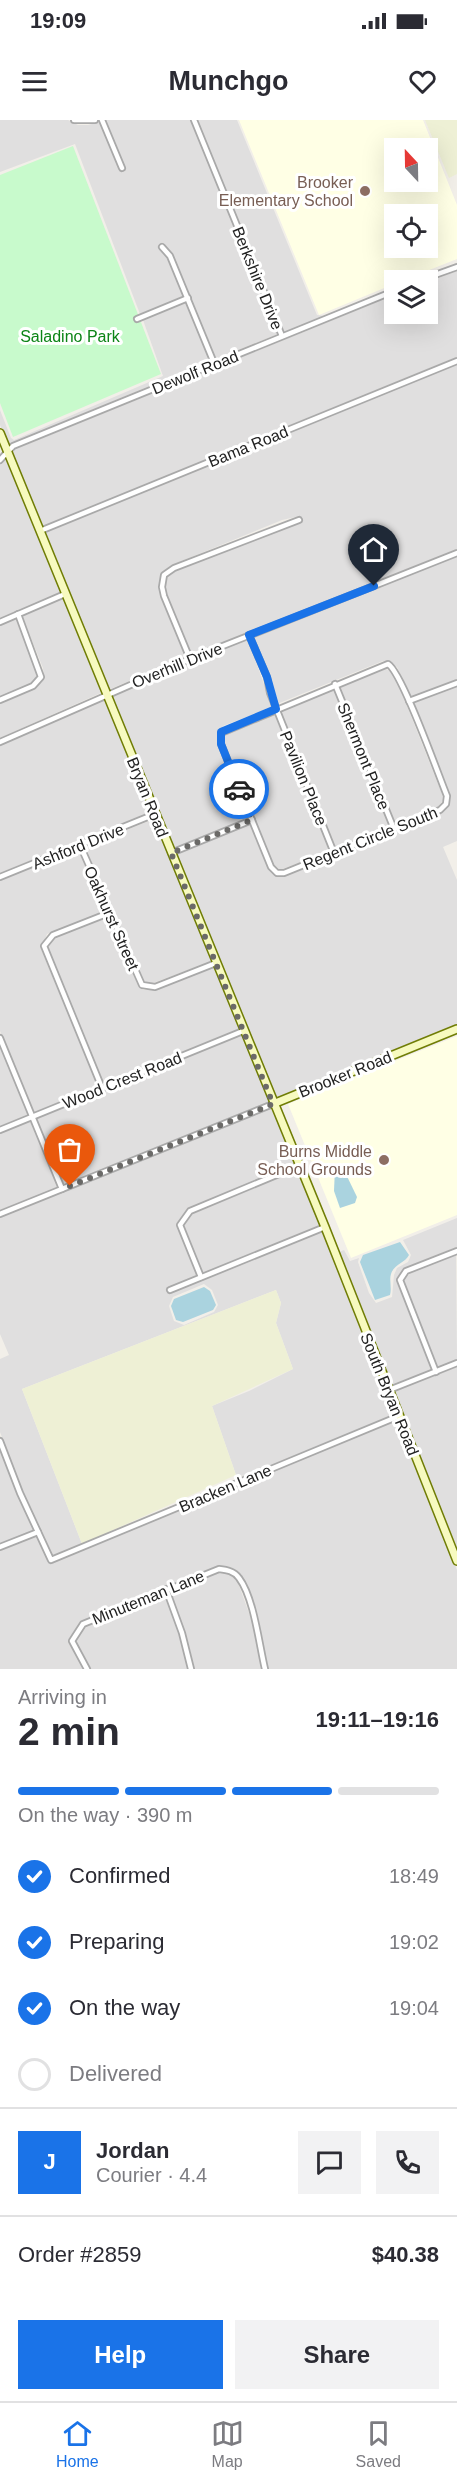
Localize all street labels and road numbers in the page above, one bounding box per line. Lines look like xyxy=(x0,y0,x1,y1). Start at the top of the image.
street label: Berkshire Drive xyxy=(229,224,286,332)
street label: Dewolf Road xyxy=(150,347,241,398)
street label: Bama Road xyxy=(206,423,291,470)
street label: Overhill Drive xyxy=(129,640,225,691)
street label: Shermont Place xyxy=(334,700,393,812)
street label: Pavilion Place xyxy=(277,728,330,828)
street label: Bryan Road xyxy=(124,755,171,840)
street label: Regent Circle South xyxy=(301,804,440,873)
street label: Ashford Drive xyxy=(30,820,126,872)
street label: Oakhurst Street xyxy=(81,864,142,973)
street label: Brooker Road xyxy=(296,1048,394,1101)
street label: Wood Crest Road xyxy=(60,1049,184,1112)
street label: South Bryan Road xyxy=(357,1330,422,1458)
street label: Bracken Lane xyxy=(176,1461,274,1516)
street label: Minuteman Lane xyxy=(90,1567,207,1628)

